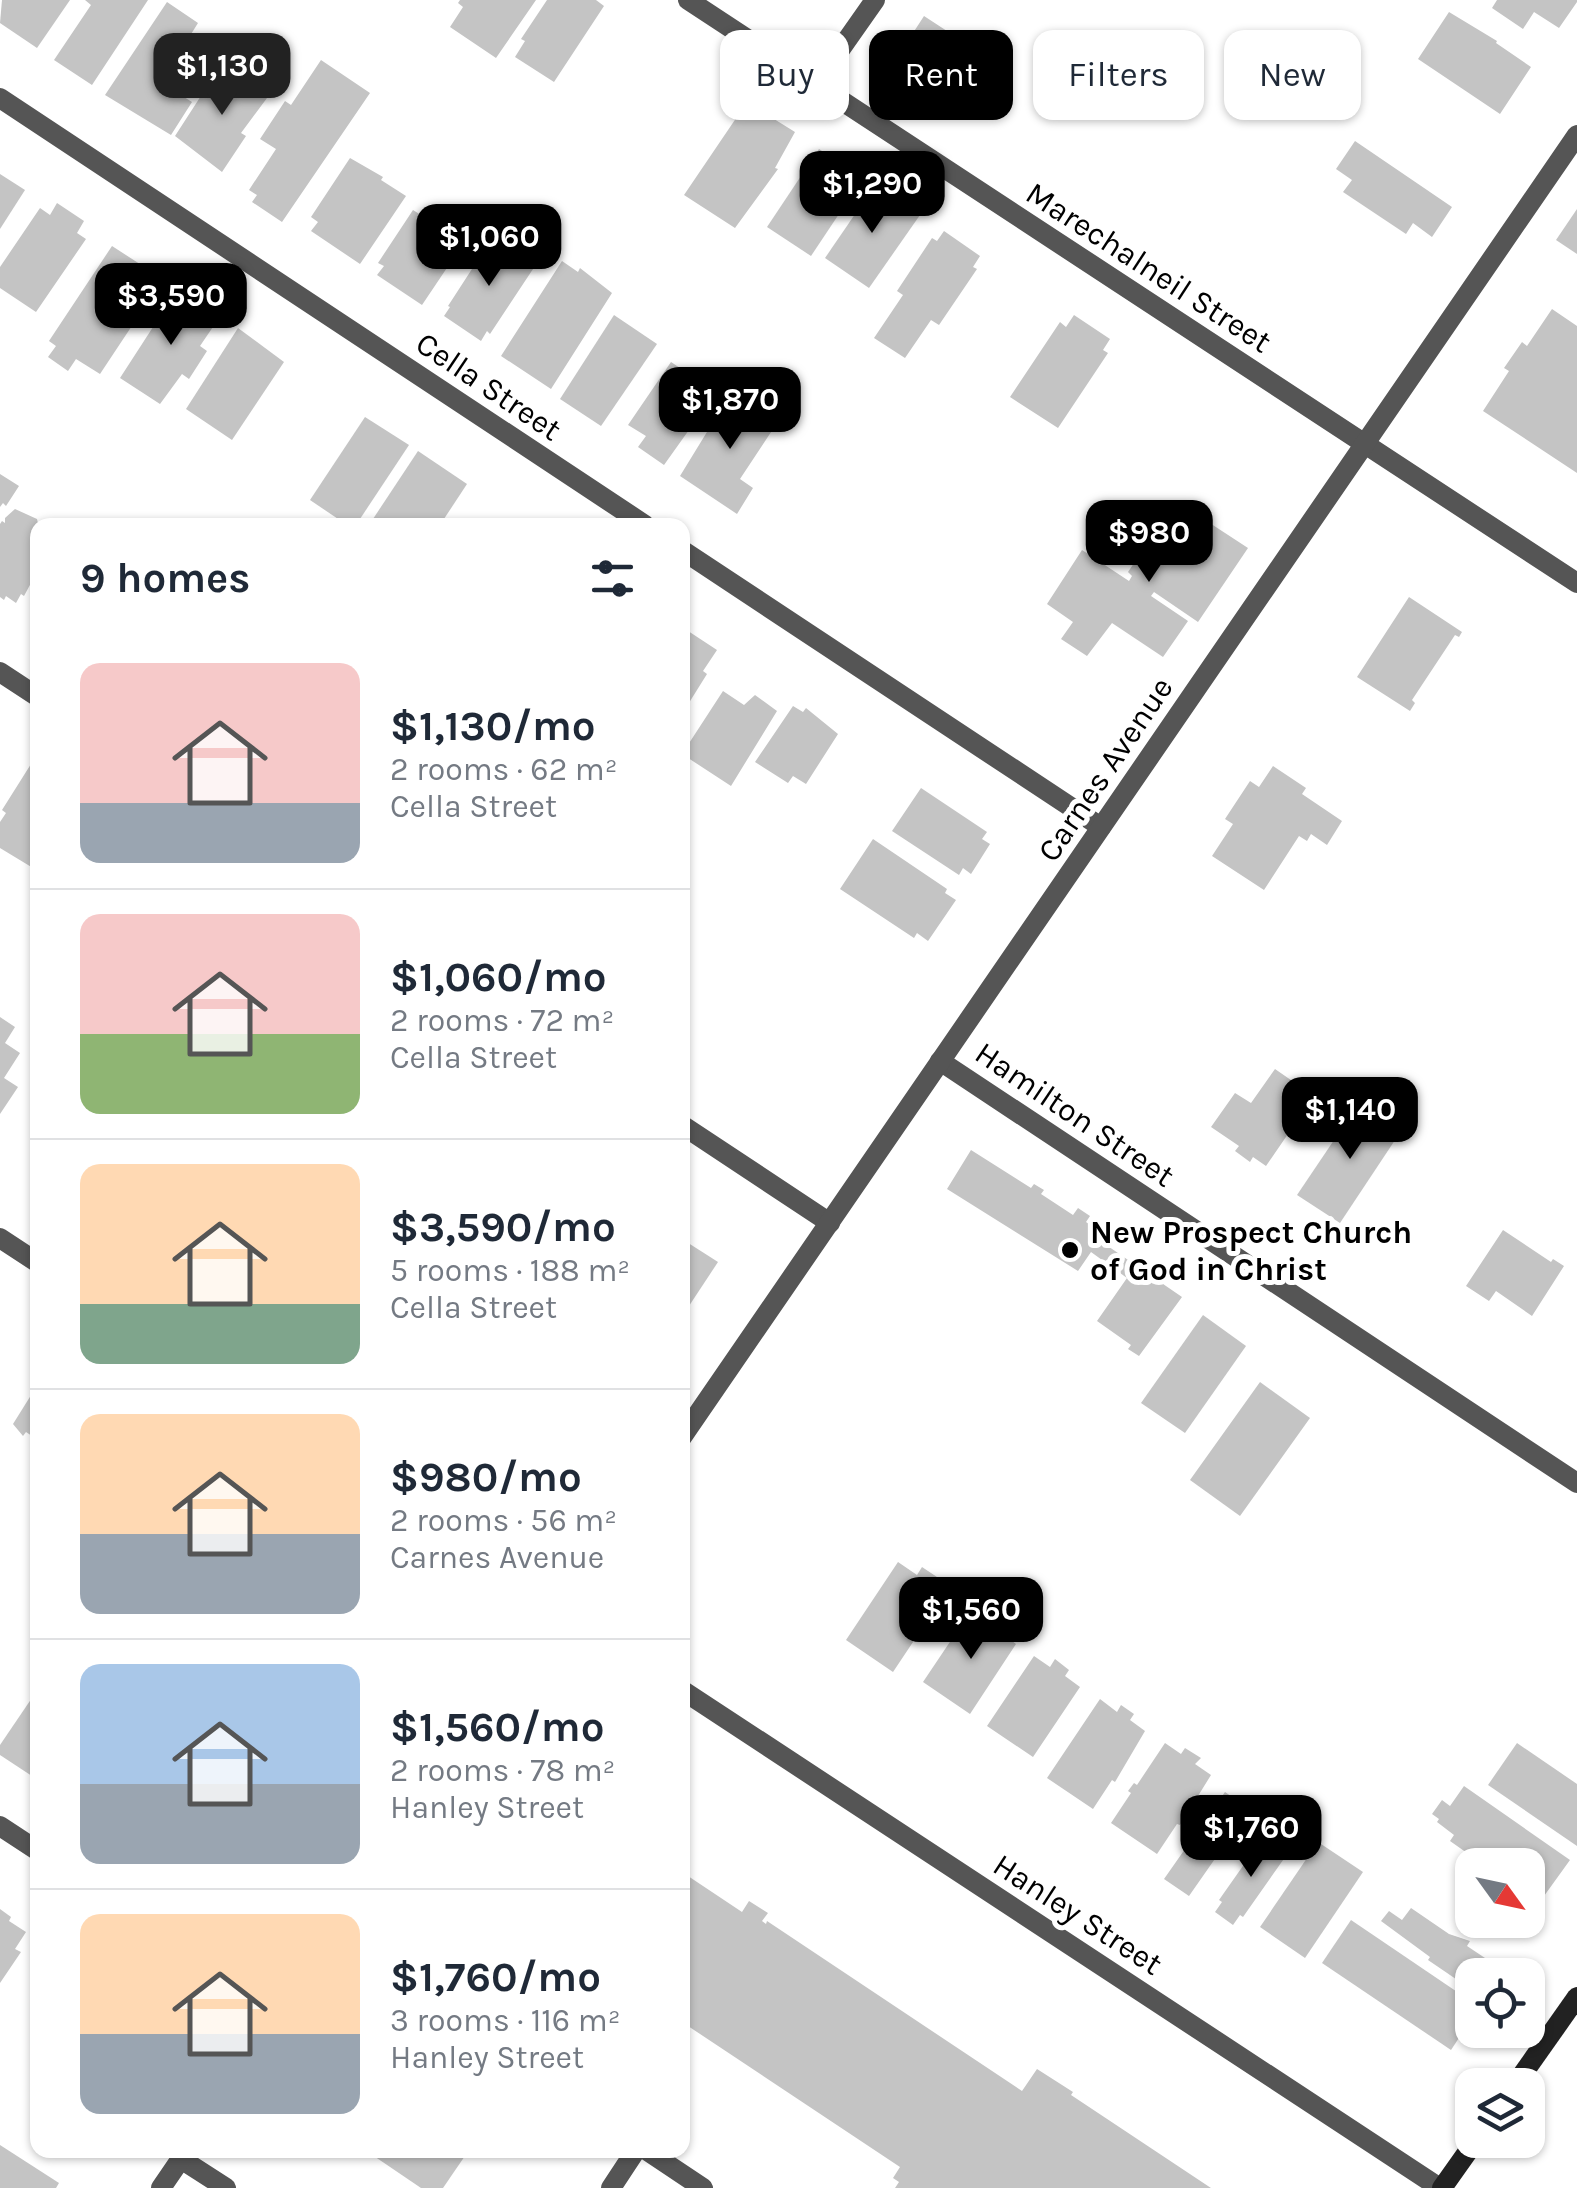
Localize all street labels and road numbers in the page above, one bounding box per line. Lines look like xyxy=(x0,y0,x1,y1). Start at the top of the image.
street label: Marechalneil Street xyxy=(1019,174,1278,360)
street label: Cella Street xyxy=(409,324,568,448)
street label: Carnes Avenue xyxy=(1030,670,1181,868)
street label: Hamilton Street xyxy=(968,1034,1181,1195)
street label: Hanley Street xyxy=(986,1846,1169,1983)

